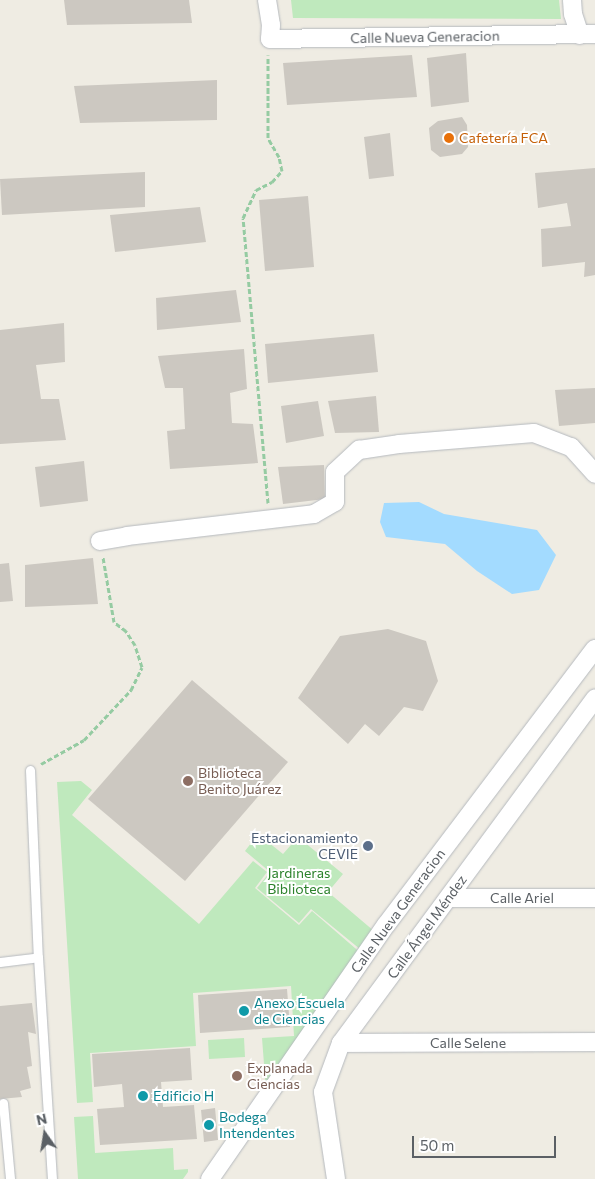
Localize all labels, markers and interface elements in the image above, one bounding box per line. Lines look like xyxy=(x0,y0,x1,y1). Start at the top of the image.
street label: Calle Nueva Generacion xyxy=(350,27,500,47)
place label: Cafetería FCA xyxy=(459,130,548,146)
marker: Cafetería FCA xyxy=(443,132,455,144)
place label: Biblioteca Benito Juárez xyxy=(198,765,282,798)
marker: Biblioteca Benito Juárez xyxy=(182,775,194,787)
place label: Estacionamiento CEVIE xyxy=(251,830,358,862)
marker: Estacionamiento CEVIE xyxy=(362,840,374,852)
street label: Calle Nueva Generacion xyxy=(347,846,449,976)
park label: Jardineras Biblioteca xyxy=(267,865,331,898)
street label: Calle Ángel Méndez xyxy=(384,872,470,982)
street label: Calle Ariel xyxy=(490,890,554,906)
place label: Anexo Escuela de Ciencias xyxy=(254,995,345,1028)
marker: Anexo Escuela de Ciencias xyxy=(238,1005,250,1017)
street label: Calle Selene xyxy=(430,1035,506,1051)
place label: Explanada Ciencias xyxy=(247,1060,313,1092)
marker: Explanada Ciencias xyxy=(231,1070,243,1082)
place label: Edificio H xyxy=(153,1088,214,1104)
marker: Edificio H xyxy=(137,1090,149,1102)
north arrow xyxy=(20,1109,70,1159)
text: N xyxy=(34,1109,49,1128)
place label: Bodega Intendentes xyxy=(219,1109,295,1142)
marker: Bodega Intendentes xyxy=(203,1119,215,1131)
scale bar xyxy=(415,1126,559,1158)
text: 50 m xyxy=(420,1136,454,1154)

